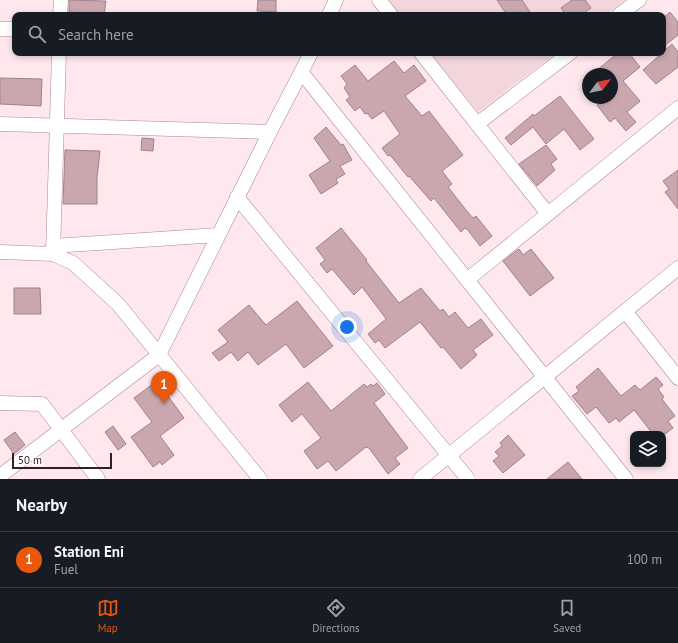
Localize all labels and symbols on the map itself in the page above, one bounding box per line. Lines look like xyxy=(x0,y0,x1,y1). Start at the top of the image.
north arrow xyxy=(582,68,618,104)
your location xyxy=(337,317,357,337)
pin: 1 xyxy=(151,371,177,404)
scale bar xyxy=(12,451,112,470)

